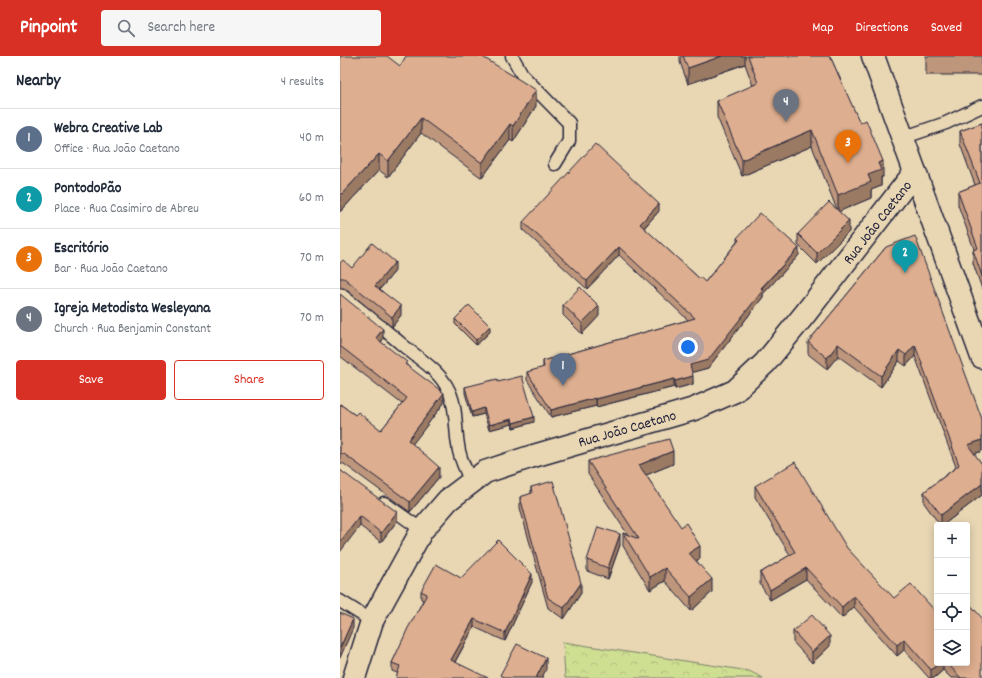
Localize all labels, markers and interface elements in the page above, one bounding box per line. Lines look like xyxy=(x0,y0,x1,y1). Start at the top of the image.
search box xyxy=(101,10,381,46)
text: Pinpoint xyxy=(20,15,77,42)
icon: search xyxy=(115,17,137,39)
text: Search here xyxy=(147,17,215,39)
text: Map xyxy=(812,18,834,38)
text: Directions xyxy=(856,18,909,38)
text: Saved xyxy=(931,18,962,38)
text: Nearby xyxy=(16,70,60,94)
text: 4 results xyxy=(281,73,324,92)
pin: 4 xyxy=(773,89,799,122)
text: Webra Creative Lab xyxy=(54,118,163,140)
text: 1 xyxy=(28,129,30,148)
text: 40 m xyxy=(300,129,324,148)
pin: 3 xyxy=(835,130,861,163)
text: Office · Rua João Caetano xyxy=(54,140,180,159)
street label: Rua João Caetano xyxy=(839,176,919,270)
text: PontodoPão xyxy=(54,178,121,200)
text: 2 xyxy=(26,189,32,208)
text: 60 m xyxy=(299,189,324,208)
text: Place · Rua Casimiro de Abreu xyxy=(54,200,199,219)
text: Escritório xyxy=(54,238,109,260)
pin: 2 xyxy=(892,240,918,273)
text: 3 xyxy=(26,249,32,268)
text: 70 m xyxy=(300,249,324,268)
text: Bar · Rua João Caetano xyxy=(54,260,168,279)
text: Igreja Metodista Wesleyana xyxy=(54,298,210,320)
text: 4 xyxy=(26,309,32,328)
text: 70 m xyxy=(300,309,324,328)
text: Church · Rua Benjamin Constant xyxy=(54,320,211,339)
your location xyxy=(678,337,698,357)
pin: 1 xyxy=(550,353,576,386)
button: Save xyxy=(16,360,166,400)
button: Share xyxy=(174,360,324,400)
street label: Rua João Caetano xyxy=(576,405,680,454)
map controls xyxy=(934,522,970,666)
button: + xyxy=(934,522,970,558)
button: − xyxy=(934,558,970,594)
button: locate xyxy=(934,594,970,630)
button: layers xyxy=(934,630,970,666)

